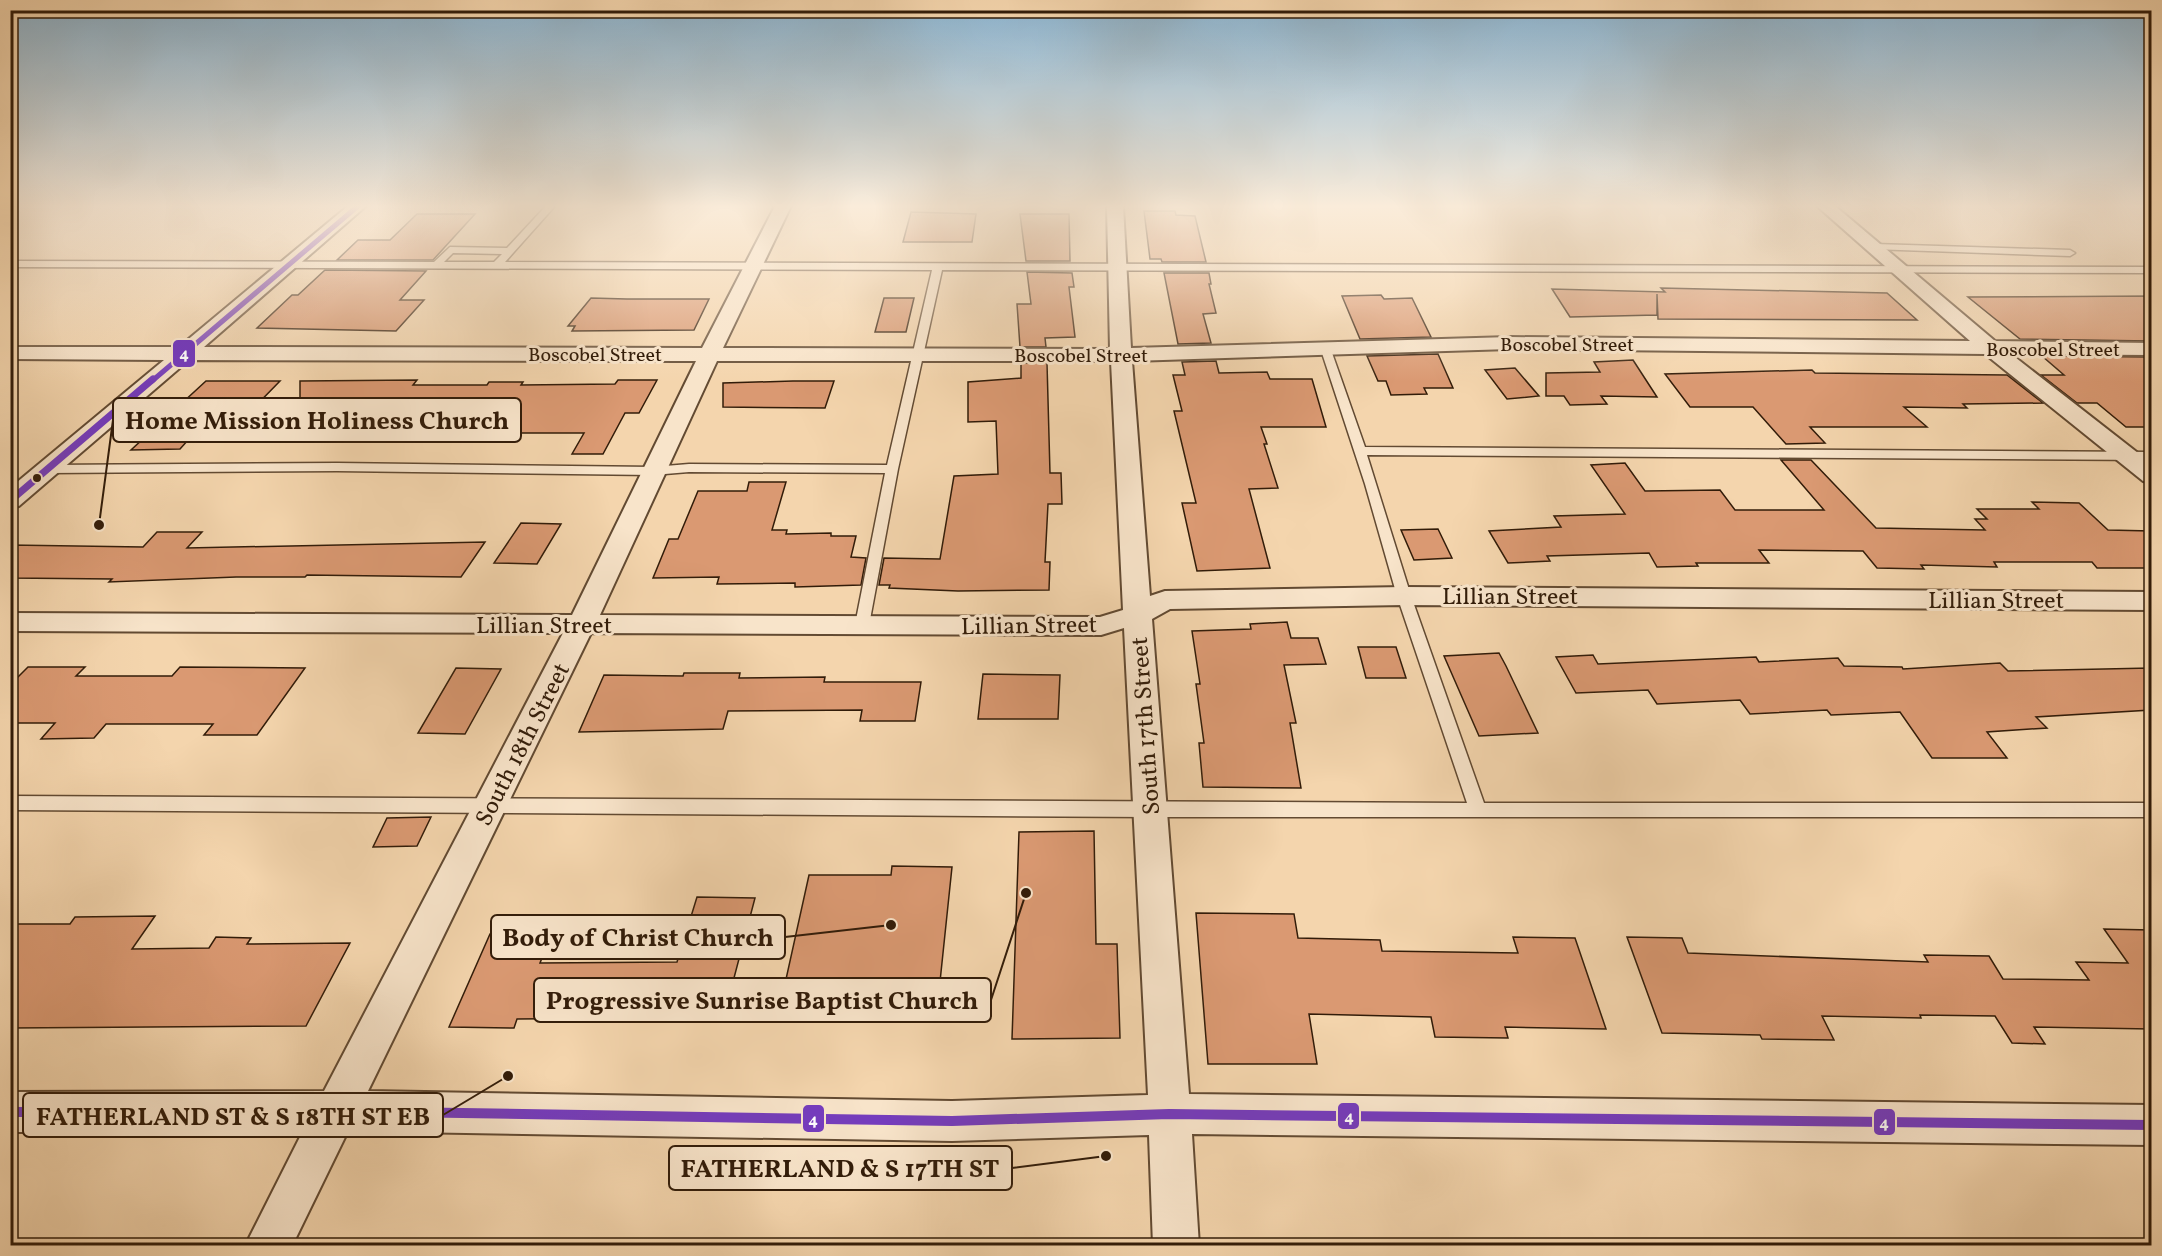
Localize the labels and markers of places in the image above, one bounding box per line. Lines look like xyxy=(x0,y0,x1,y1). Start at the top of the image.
callout: Home Mission Holiness Church xyxy=(113,398,521,442)
unlabelled marker xyxy=(31,472,43,484)
callout: Body of Christ Church xyxy=(491,915,785,959)
callout: Progressive Sunrise Baptist Church xyxy=(534,978,991,1022)
callout: FATHERLAND ST & S 18TH ST EB xyxy=(23,1093,443,1137)
callout: FATHERLAND & S 17TH ST xyxy=(669,1146,1012,1190)

